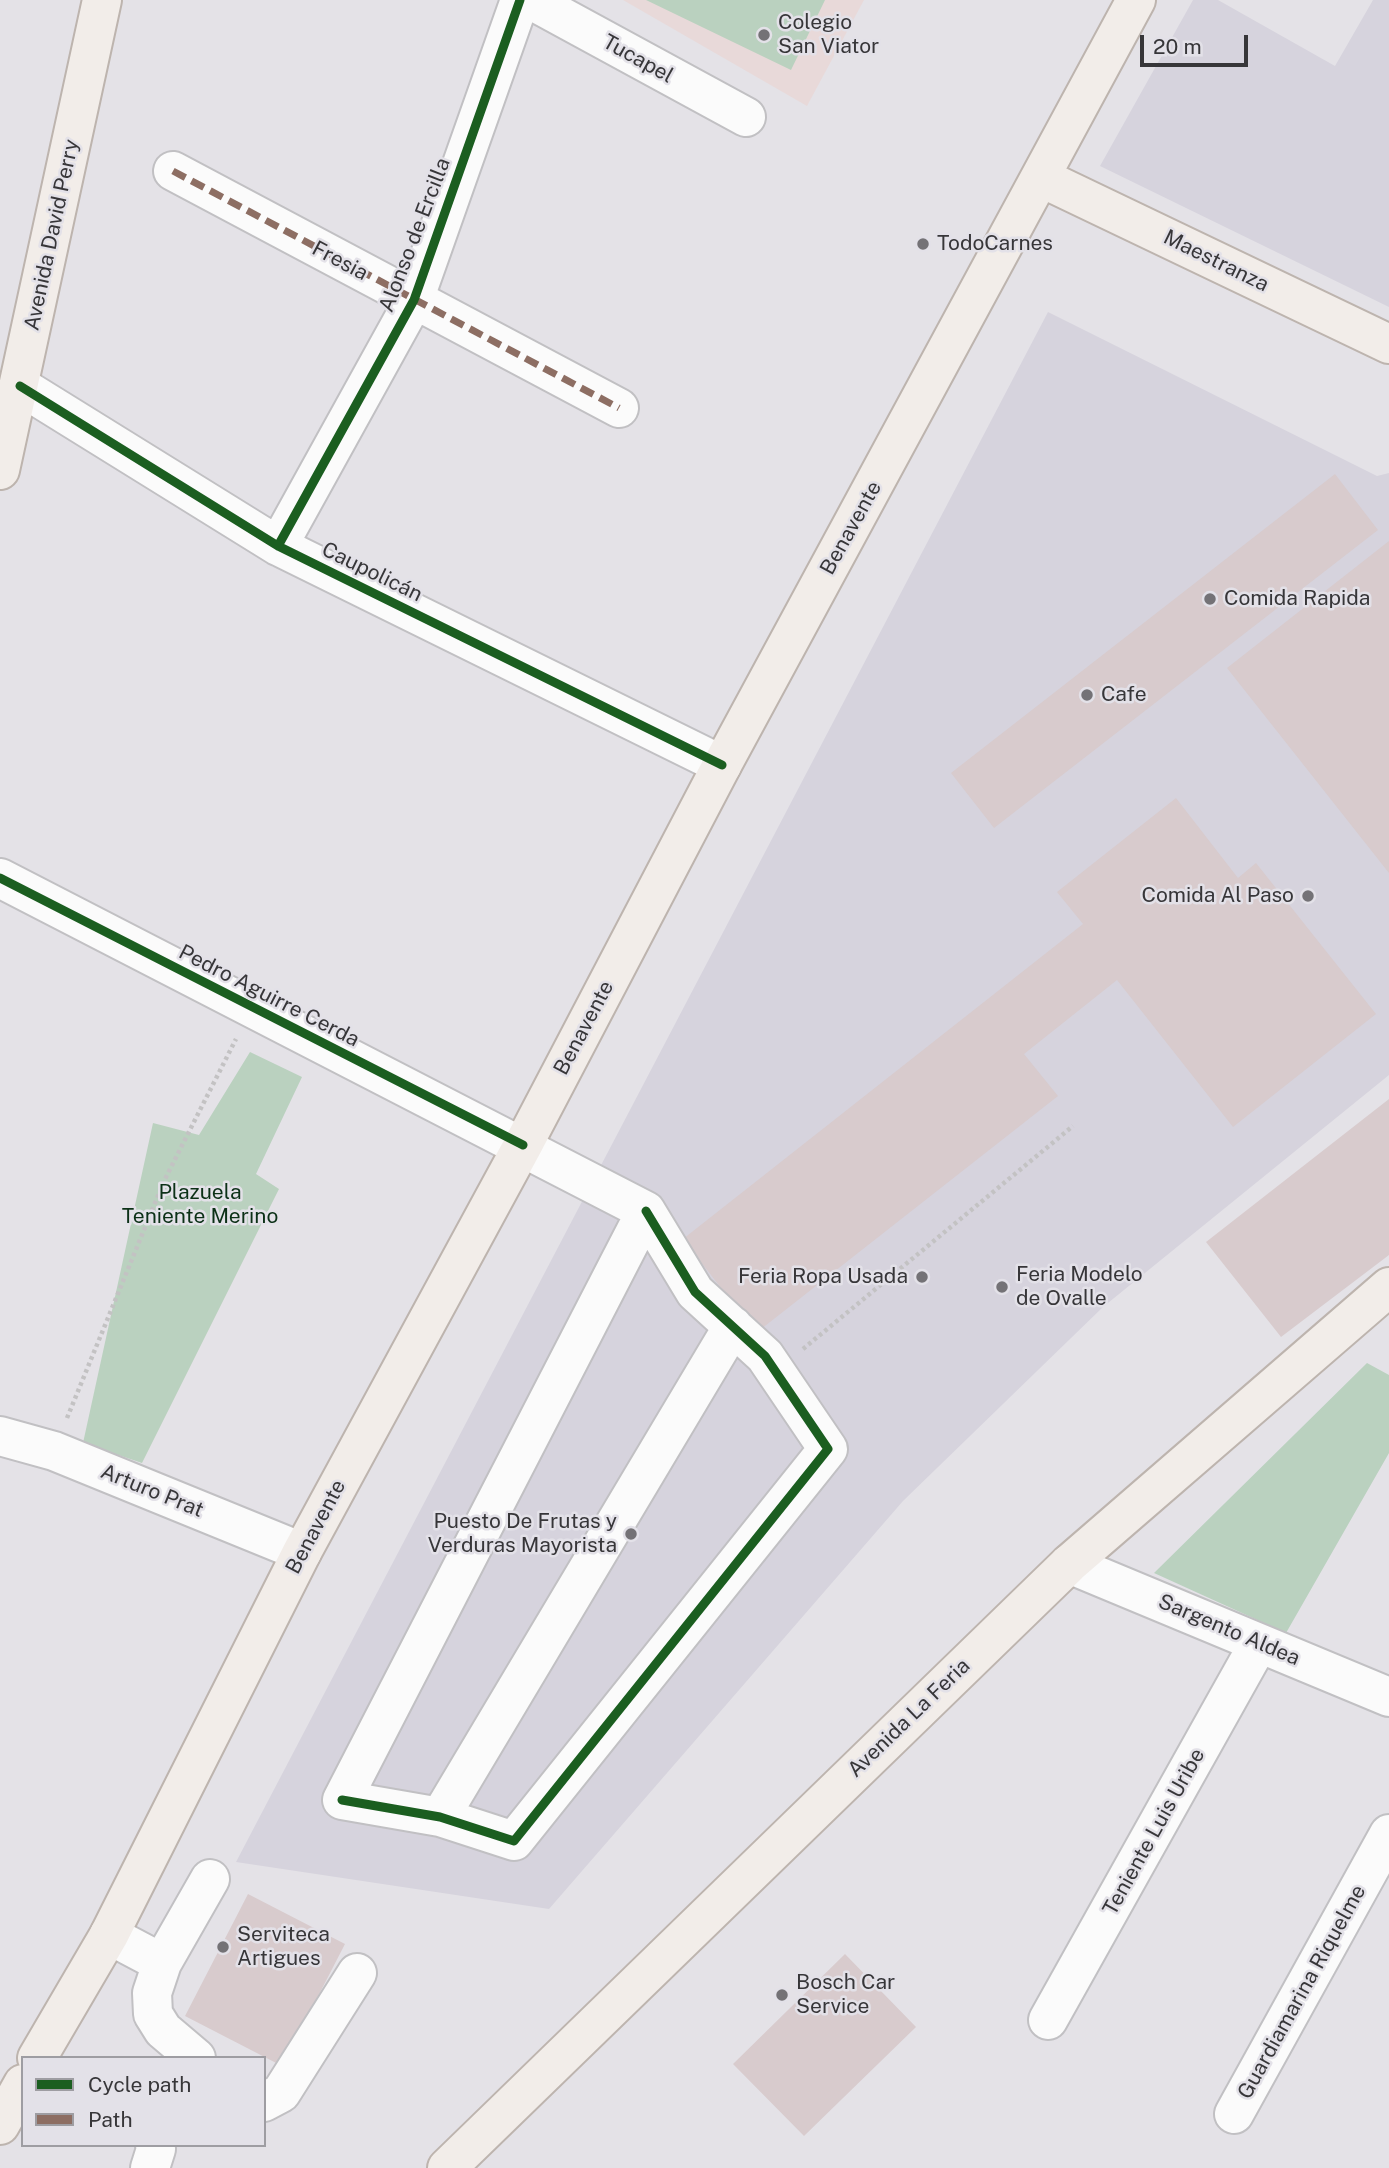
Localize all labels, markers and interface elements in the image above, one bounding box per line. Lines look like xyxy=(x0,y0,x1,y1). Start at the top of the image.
place label: Colegio San Viator xyxy=(778,10,879,60)
scale bar xyxy=(1144,21,1252,65)
marker: Colegio San Viator xyxy=(756,27,772,43)
street label: Tucapel xyxy=(598,29,678,89)
text: 20 m xyxy=(1153,34,1202,59)
street label: Avenida David Perry xyxy=(19,137,85,333)
street label: Alonso de Ercilla xyxy=(374,154,456,316)
street label: Maestranza xyxy=(1159,225,1273,297)
place label: TodoCarnes xyxy=(937,231,1053,257)
street label: Fresia xyxy=(308,236,372,286)
marker: TodoCarnes xyxy=(915,236,931,252)
street label: Benavente xyxy=(815,477,887,579)
street label: Caupolicán xyxy=(317,537,427,607)
place label: Comida Rapida xyxy=(1224,586,1370,612)
marker: Comida Rapida xyxy=(1202,591,1218,607)
place label: Cafe xyxy=(1101,682,1147,708)
marker: Cafe xyxy=(1079,687,1095,703)
place label: Comida Al Paso xyxy=(1142,883,1294,909)
marker: Comida Al Paso xyxy=(1300,888,1316,904)
street label: Pedro Aguirre Cerda xyxy=(174,939,364,1053)
street label: Benavente xyxy=(549,977,619,1079)
park label: Plazuela Teniente Merino xyxy=(122,1180,278,1230)
place label: Feria Modelo de Ovalle xyxy=(1016,1262,1143,1312)
place label: Feria Ropa Usada xyxy=(738,1264,908,1290)
marker: Feria Ropa Usada xyxy=(914,1269,930,1285)
marker: Feria Modelo de Ovalle xyxy=(994,1279,1010,1295)
street label: Arturo Prat xyxy=(97,1459,207,1523)
street label: Benavente xyxy=(281,1476,351,1578)
place label: Puesto De Frutas y Verduras Mayorista xyxy=(428,1509,617,1559)
marker: Puesto De Frutas y Verduras Mayorista xyxy=(623,1526,639,1542)
street label: Sargento Aldea xyxy=(1154,1589,1304,1671)
street label: Avenida La Feria xyxy=(843,1653,975,1783)
street label: Teniente Luis Uribe xyxy=(1098,1744,1210,1920)
street label: Guardiamarina Riquelme xyxy=(1233,1881,1371,2103)
place label: Serviteca Artigues xyxy=(237,1922,330,1972)
marker: Serviteca Artigues xyxy=(215,1939,231,1955)
place label: Bosch Car Service xyxy=(796,1970,895,2020)
marker: Bosch Car Service xyxy=(774,1987,790,2003)
legend xyxy=(21,2056,266,2147)
text: Cycle path xyxy=(88,2072,191,2097)
text: Path xyxy=(88,2107,133,2132)

